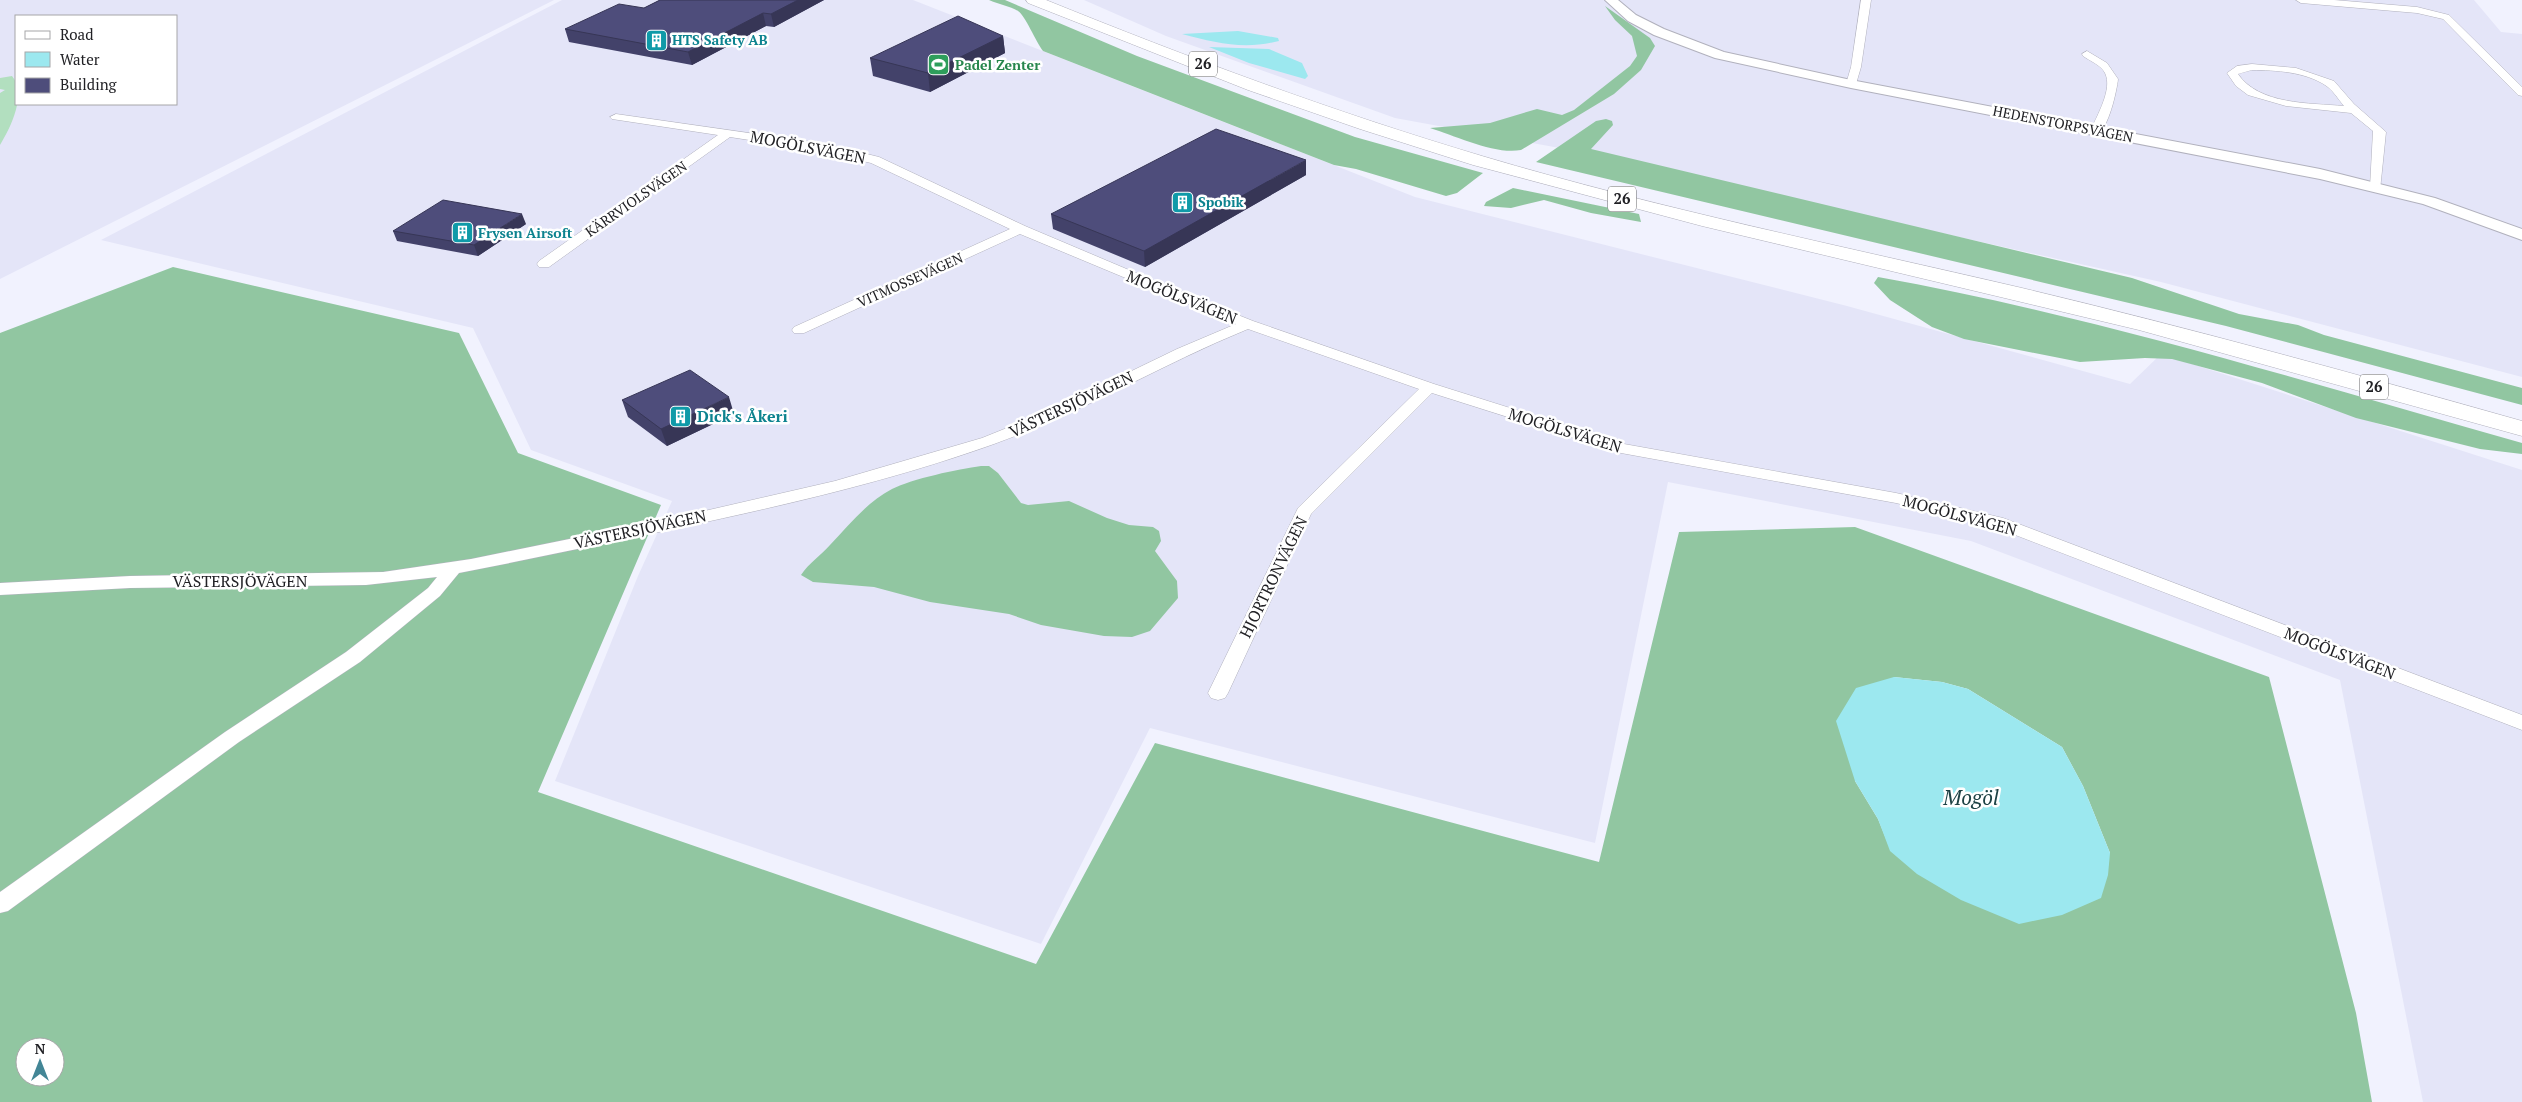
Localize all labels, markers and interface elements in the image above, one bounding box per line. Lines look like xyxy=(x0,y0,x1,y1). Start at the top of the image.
legend xyxy=(15,15,178,105)
text: Road xyxy=(60,24,93,44)
building icon: HTS Safety AB xyxy=(644,28,668,52)
place label: HTS Safety AB xyxy=(672,30,768,49)
text: Water xyxy=(60,49,100,69)
road number: 26 xyxy=(1189,52,1217,76)
sports icon: Padel Zenter xyxy=(927,53,951,77)
place label: Padel Zenter xyxy=(955,55,1040,74)
text: Building xyxy=(60,74,118,94)
street label: HEDENSTORPSVÄGEN xyxy=(1991,101,2135,146)
street label: MOGÖLSVÄGEN xyxy=(748,125,868,169)
street label: KÄRRVIOLSVÄGEN xyxy=(581,156,690,241)
road number: 26 xyxy=(1608,186,1636,212)
building icon: Spobik xyxy=(1170,190,1194,214)
place label: Spobik xyxy=(1198,192,1245,211)
building icon: Frysen Airsoft xyxy=(450,221,474,245)
place label: Frysen Airsoft xyxy=(478,223,573,242)
street label: VITMOSSEVÄGEN xyxy=(854,248,966,311)
street label: MOGÖLSVÄGEN xyxy=(1123,265,1241,329)
street label: VÄSTERSJÖVÄGEN xyxy=(1005,365,1137,442)
road number: 26 xyxy=(2360,374,2388,400)
street label: MOGÖLSVÄGEN xyxy=(1506,402,1625,458)
building icon: Dick's Åkeri xyxy=(669,404,693,428)
place label: Dick's Åkeri xyxy=(697,405,788,427)
street label: MOGÖLSVÄGEN xyxy=(1900,489,2020,541)
street label: VÄSTERSJÖVÄGEN xyxy=(572,504,708,554)
street label: HJORTRONVÄGEN xyxy=(1234,512,1312,642)
street label: VÄSTERSJÖVÄGEN xyxy=(173,570,308,592)
street label: MOGÖLSVÄGEN xyxy=(2281,622,2399,684)
water label: Mogöl xyxy=(1942,783,1999,811)
north arrow xyxy=(15,1037,65,1087)
text: N xyxy=(35,1039,46,1058)

